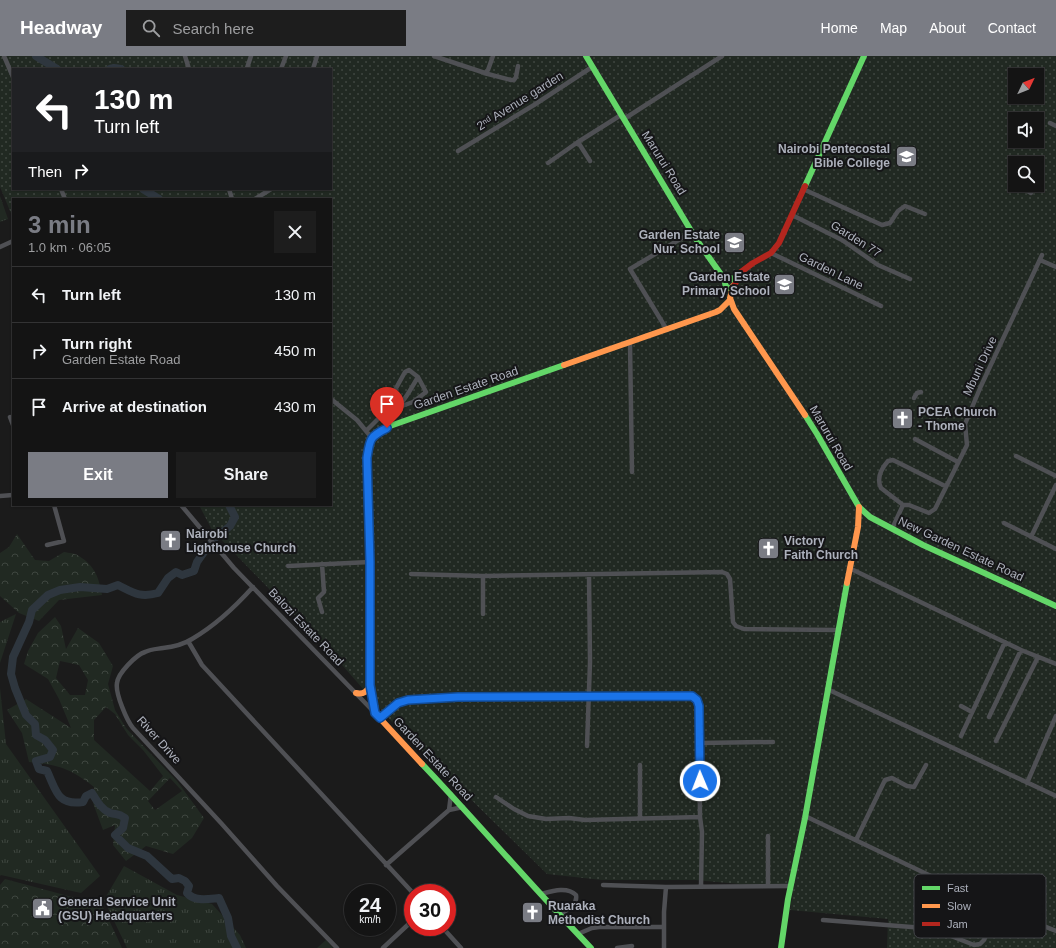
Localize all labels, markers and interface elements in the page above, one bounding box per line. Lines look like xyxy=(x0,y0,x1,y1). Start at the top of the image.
search box xyxy=(126,10,406,46)
text: Headway xyxy=(20,17,102,38)
icon: search xyxy=(140,17,162,39)
text: Search here xyxy=(172,20,254,37)
text: Home xyxy=(821,20,858,36)
text: Map xyxy=(880,20,907,36)
text: About xyxy=(929,20,966,36)
text: Contact xyxy=(988,20,1036,36)
north arrow xyxy=(1008,68,1044,104)
map controls xyxy=(1008,68,1044,192)
street label: 2ⁿᵈ Avenue garden xyxy=(474,69,566,133)
icon: left xyxy=(28,84,80,136)
text: 130 m xyxy=(94,84,173,115)
button: sound xyxy=(1008,112,1044,148)
text: Turn left xyxy=(94,117,159,137)
street label: Marurui Road xyxy=(639,128,689,198)
place label: Nairobi Pentecostal Bible College xyxy=(778,142,890,170)
school or university icon: Nairobi Pentecostal Bible College xyxy=(893,143,919,169)
button: search xyxy=(1008,156,1044,192)
icon: right xyxy=(70,160,92,182)
text: Then xyxy=(28,163,62,180)
text: 3 min xyxy=(28,211,91,238)
button: close xyxy=(274,211,316,253)
street label: Garden 77 xyxy=(828,218,884,260)
place label: Garden Estate Nur. School xyxy=(639,228,720,256)
school or university icon: Garden Estate Nur. School xyxy=(722,229,748,255)
text: 1.0 km · 06:05 xyxy=(28,240,111,255)
street label: Garden Lane xyxy=(796,249,866,293)
place label: Garden Estate Primary School xyxy=(682,270,770,298)
school or university icon: Garden Estate Primary School xyxy=(772,271,798,297)
icon: left xyxy=(28,284,50,306)
text: Turn left xyxy=(62,286,121,303)
text: 130 m xyxy=(274,286,316,303)
street label: Mbuni Drive xyxy=(960,334,1000,398)
text: Turn right xyxy=(62,335,132,352)
icon: right xyxy=(28,340,50,362)
text: 450 m xyxy=(274,342,316,359)
text: Garden Estate Road xyxy=(62,352,181,367)
street label: Garden Estate Road xyxy=(412,364,520,412)
pin xyxy=(370,387,404,428)
icon: arrive xyxy=(376,393,398,415)
icon: arrive xyxy=(28,396,50,418)
text: Arrive at destination xyxy=(62,398,207,415)
text: 430 m xyxy=(274,398,316,415)
street label: Marurui Road xyxy=(807,403,855,473)
place label: PCEA Church - Thome xyxy=(918,405,996,433)
church icon: PCEA Church - Thome xyxy=(890,406,916,432)
button: Exit xyxy=(28,452,168,498)
button: Share xyxy=(176,452,316,498)
street label: New Garden Estate Road xyxy=(896,514,1026,584)
place label: Nairobi Lighthouse Church xyxy=(186,527,296,555)
church icon: Nairobi Lighthouse Church xyxy=(158,528,184,554)
place label: Victory Faith Church xyxy=(784,534,858,562)
church icon: Victory Faith Church xyxy=(755,535,781,561)
street label: Balozi Estate Road xyxy=(266,585,346,669)
street label: River Drive xyxy=(134,713,184,767)
street label: Garden Estate Road xyxy=(391,714,475,804)
position arrow xyxy=(679,760,721,802)
legend xyxy=(914,874,1046,938)
text: Fast xyxy=(947,882,968,894)
speed limit sign: 30 xyxy=(404,884,456,936)
text: 24 xyxy=(359,894,381,916)
place label: General Service Unit (GSU) Headquarters xyxy=(58,895,175,923)
public building icon: General Service Unit (GSU) Headquarters xyxy=(29,896,55,922)
place label: Ruaraka Methodist Church xyxy=(548,899,650,927)
church icon: Ruaraka Methodist Church xyxy=(520,900,546,926)
text: Slow xyxy=(947,900,971,912)
text: km/h xyxy=(359,914,381,925)
text: Jam xyxy=(947,918,968,930)

